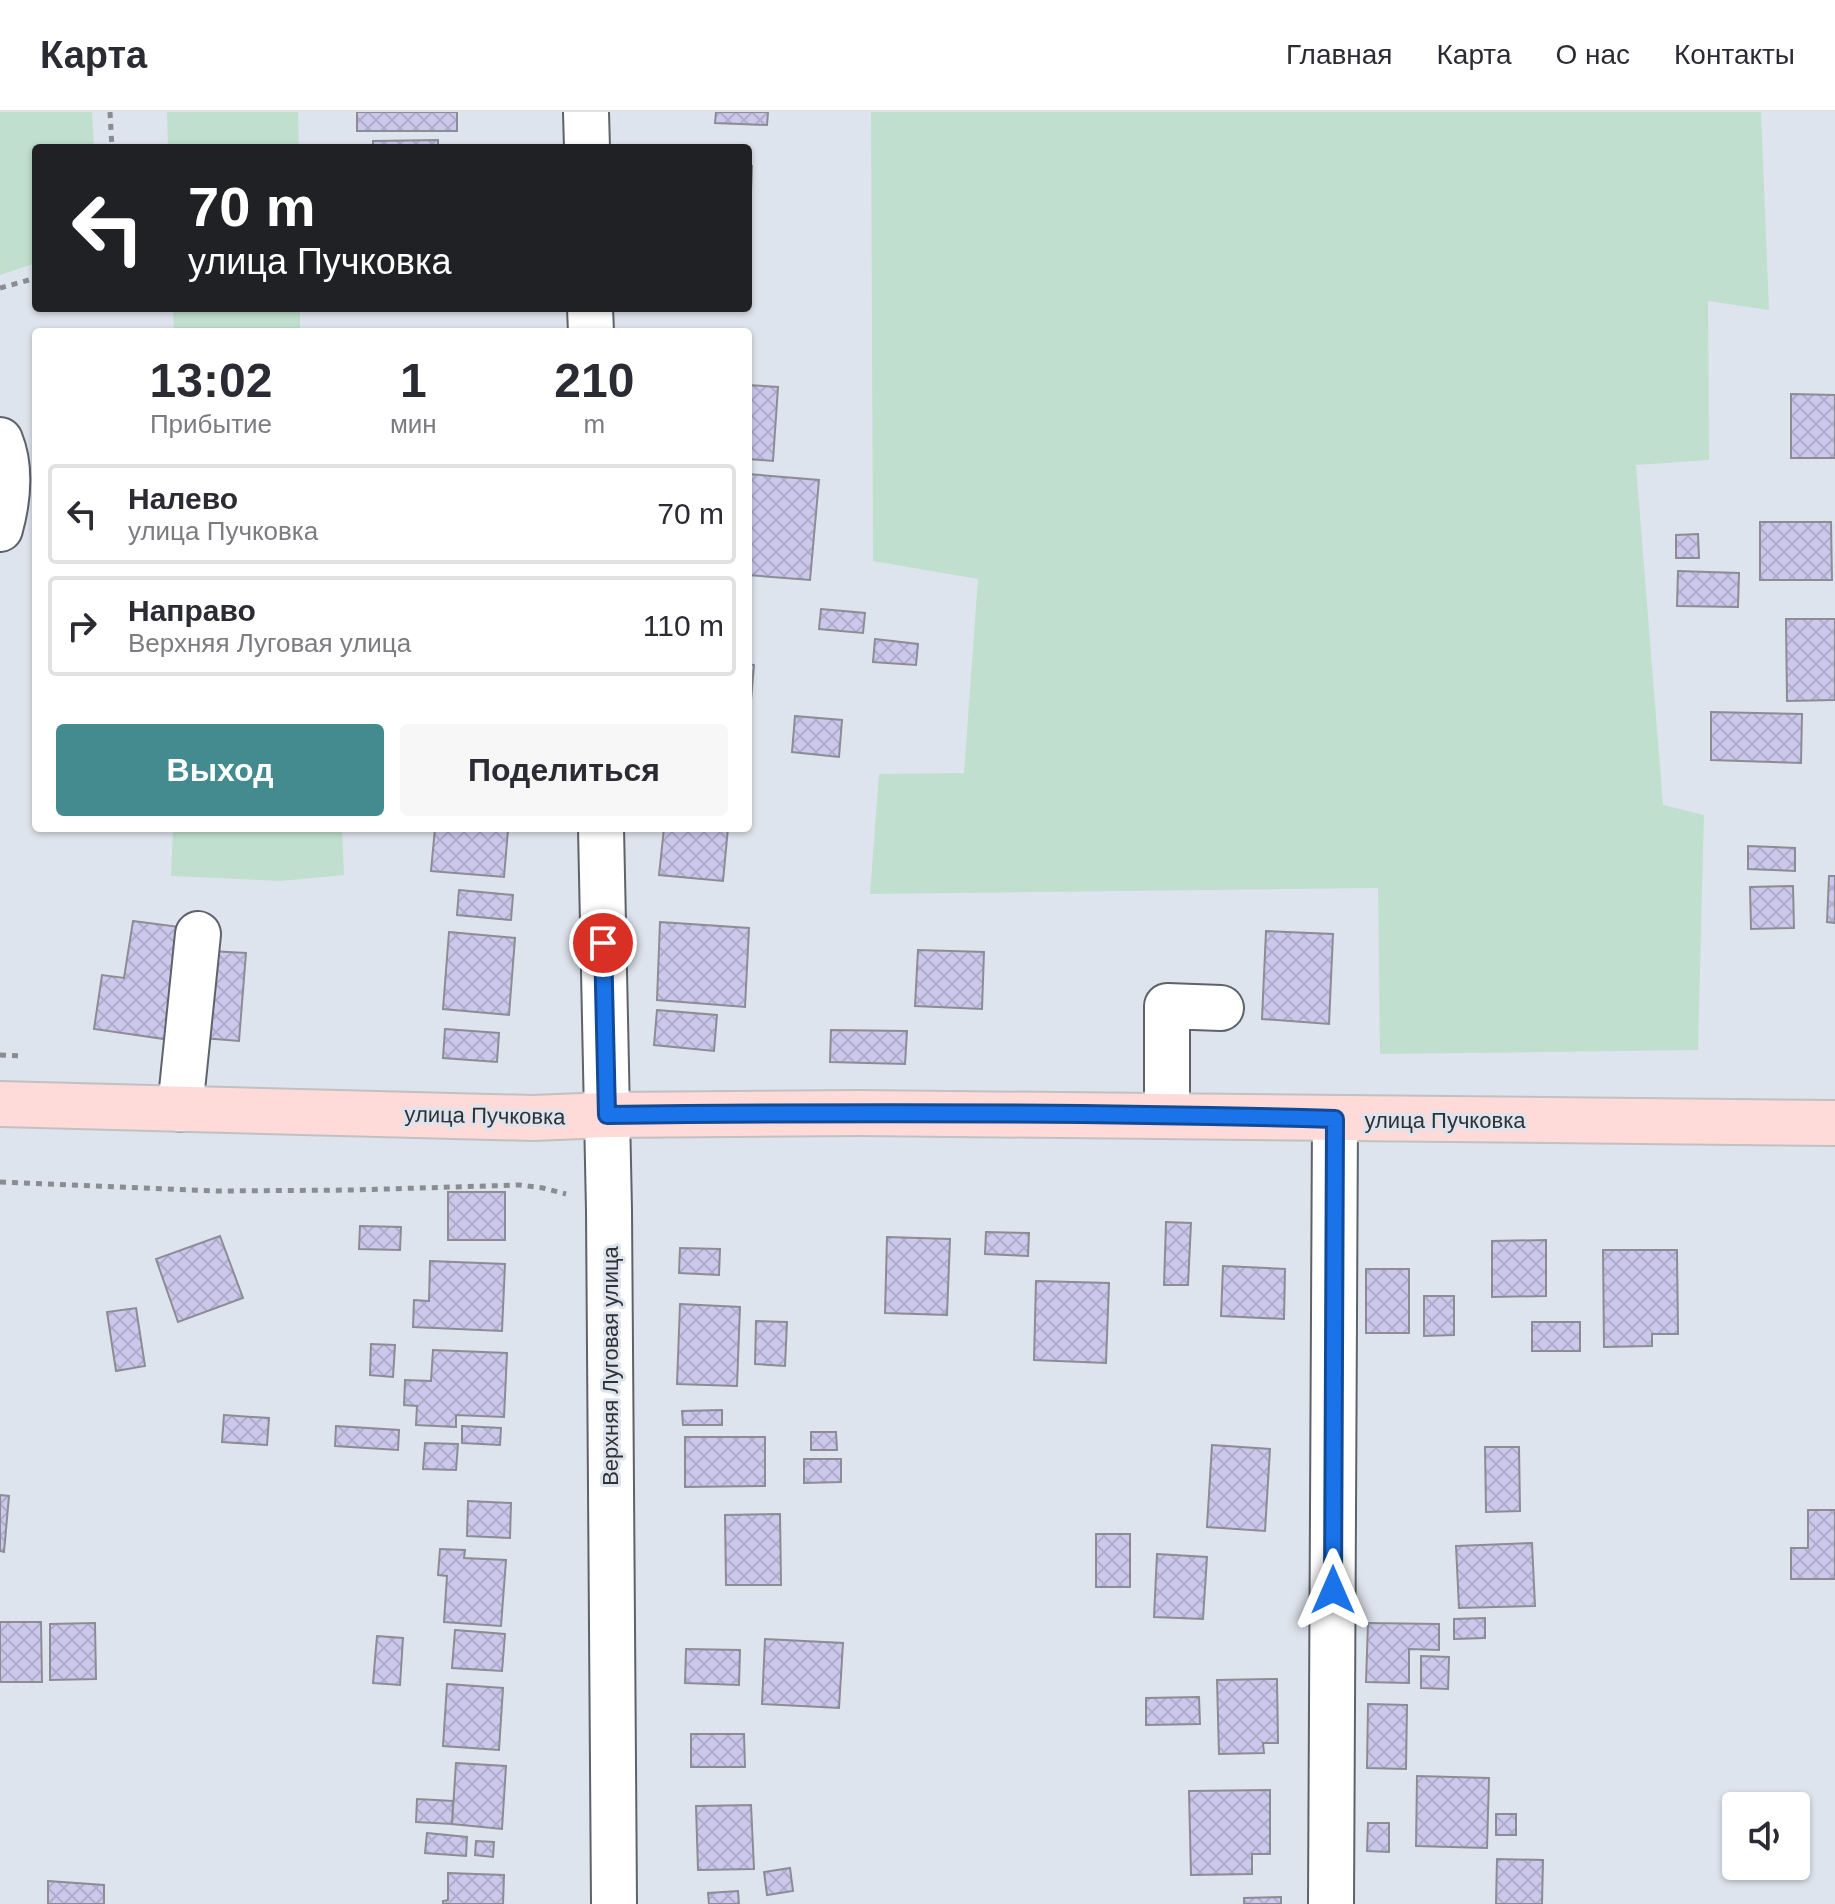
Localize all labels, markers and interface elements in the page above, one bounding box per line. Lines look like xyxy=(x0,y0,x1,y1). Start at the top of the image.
text: Карта xyxy=(40,34,147,76)
text: Главная xyxy=(1286,39,1393,70)
text: Карта xyxy=(1437,39,1511,70)
text: О нас xyxy=(1555,39,1630,70)
text: Контакты xyxy=(1674,39,1795,70)
text: 70 m xyxy=(188,175,316,238)
icon: left xyxy=(56,176,160,280)
text: улица Пучковка xyxy=(188,241,451,282)
text: 13:02 xyxy=(150,354,272,407)
text: 1 xyxy=(400,354,427,407)
text: 210 xyxy=(554,354,634,407)
text: Прибытие xyxy=(150,409,272,439)
text: мин xyxy=(390,409,437,439)
text: m xyxy=(584,409,605,439)
text: Налево xyxy=(128,482,238,515)
icon: left xyxy=(60,492,104,536)
text: 70 m xyxy=(657,497,724,530)
text: улица Пучковка xyxy=(128,516,318,546)
text: Направо xyxy=(128,594,256,627)
icon: right xyxy=(60,604,104,648)
text: 110 m xyxy=(643,609,724,642)
text: Верхняя Луговая улица xyxy=(128,628,411,658)
button: Выход xyxy=(56,724,384,816)
button: Поделиться xyxy=(400,724,728,816)
pin xyxy=(569,909,637,977)
icon: arrive xyxy=(581,921,625,965)
street label: улица Пучковка xyxy=(404,1102,566,1129)
street label: улица Пучковка xyxy=(1364,1108,1526,1133)
street label: Верхняя Луговая улица xyxy=(598,1245,623,1486)
position arrow xyxy=(1291,1548,1375,1632)
map controls xyxy=(1722,1792,1810,1880)
button: sound xyxy=(1722,1792,1810,1880)

